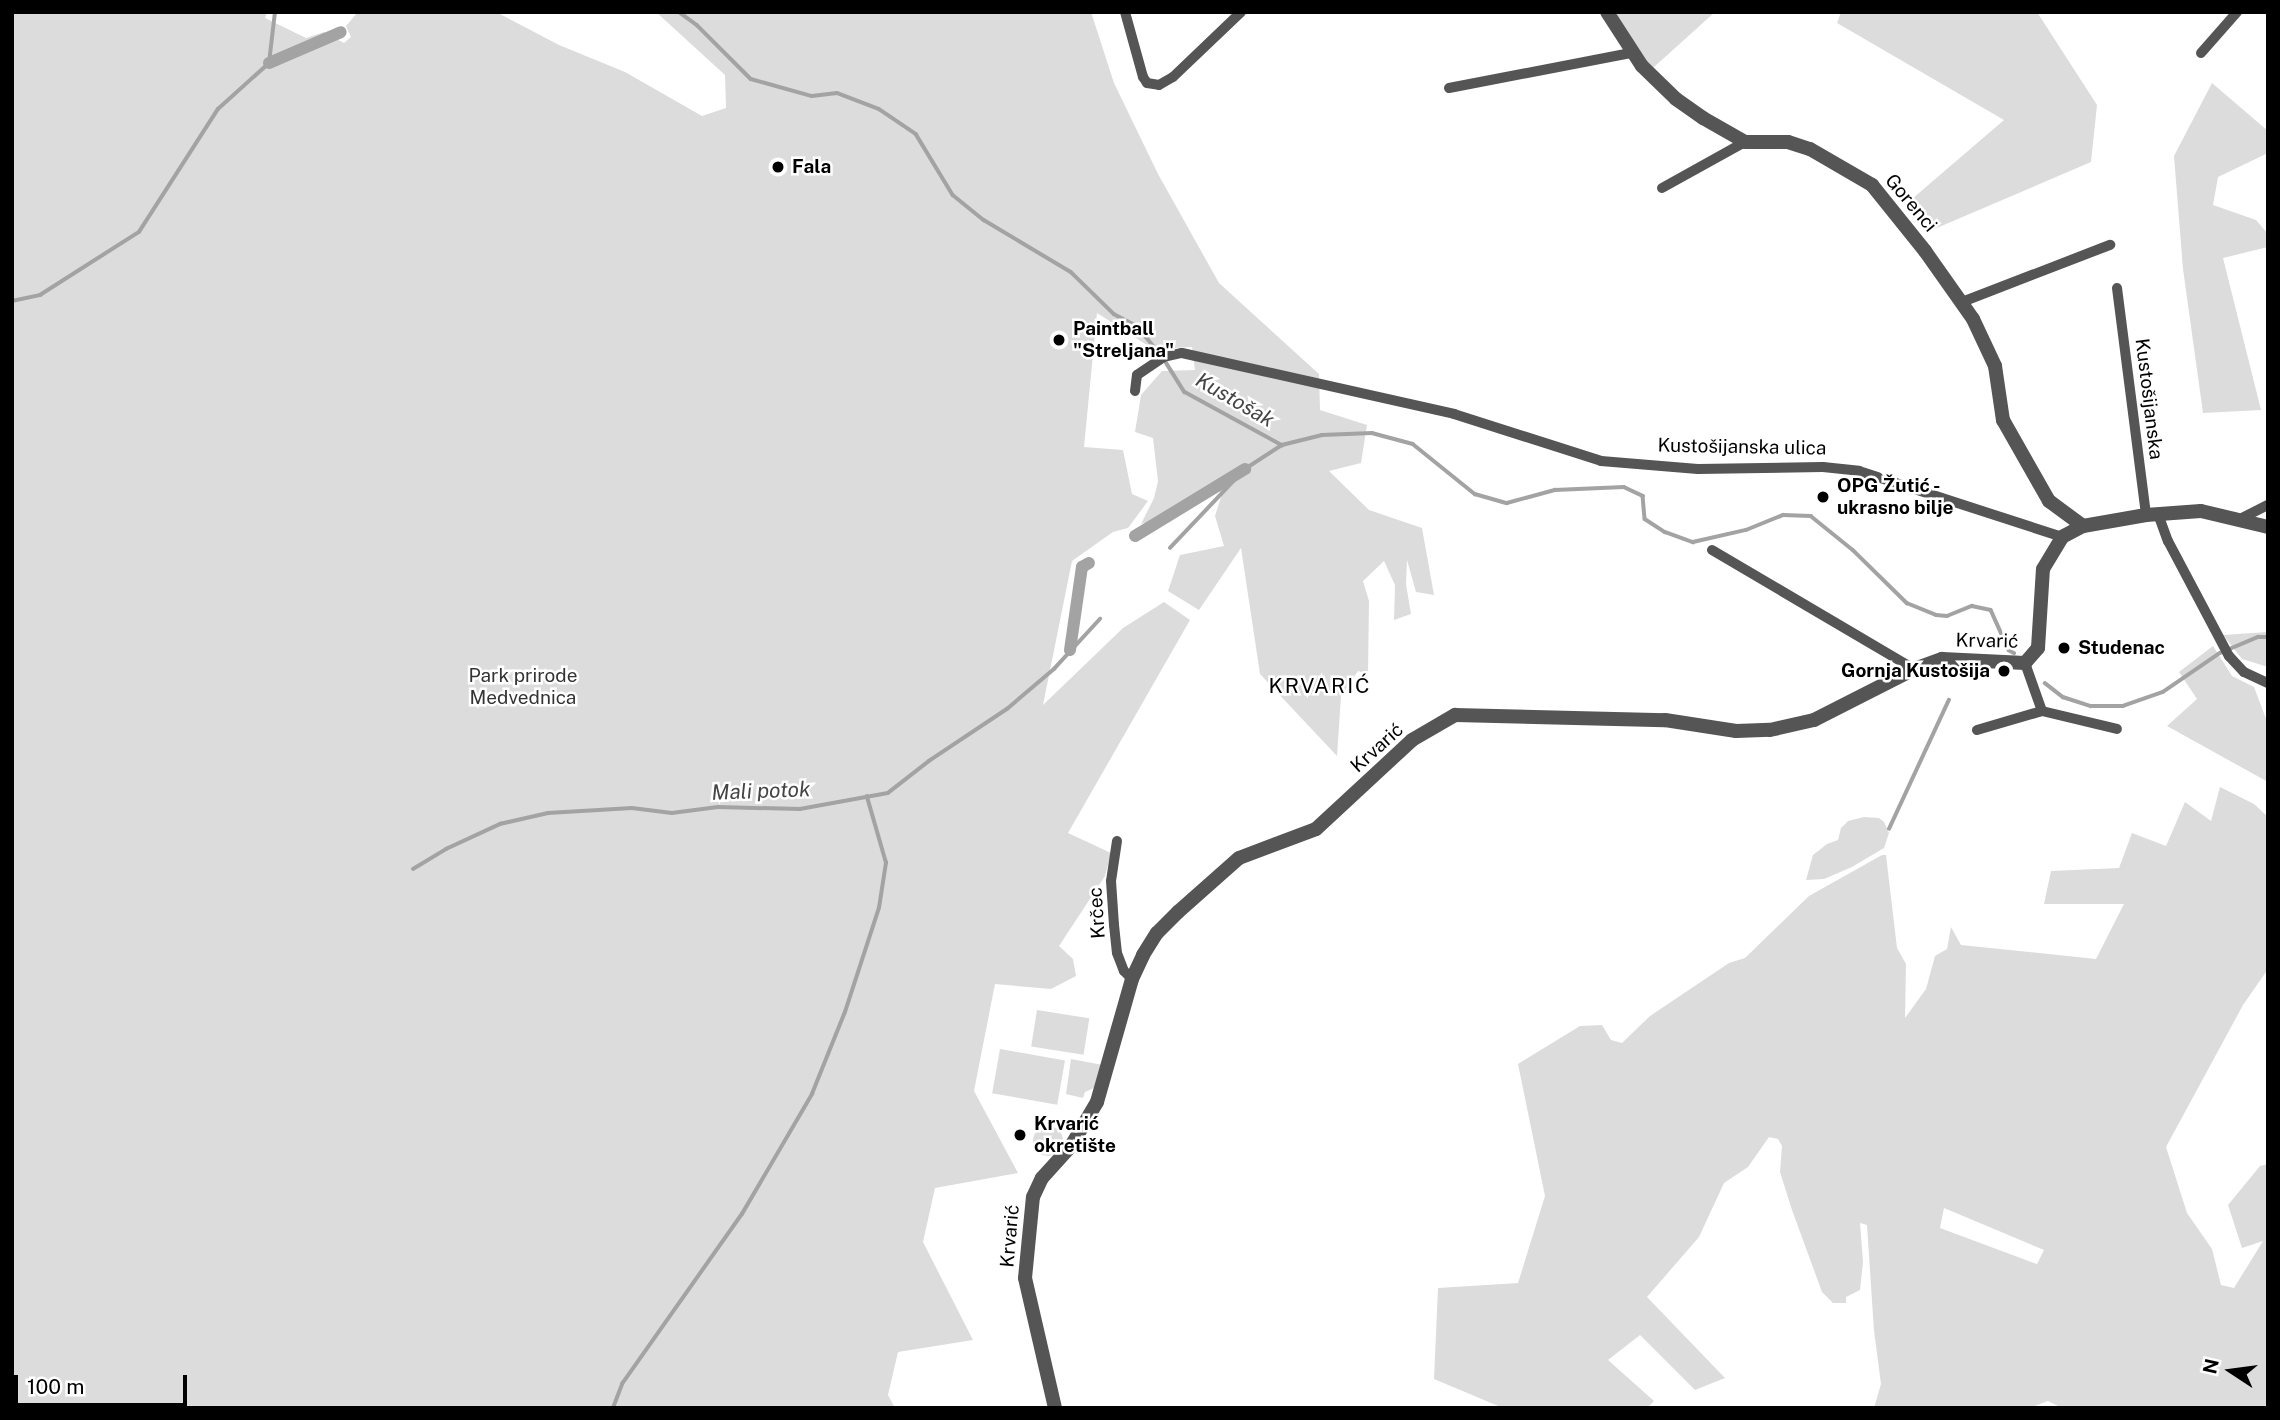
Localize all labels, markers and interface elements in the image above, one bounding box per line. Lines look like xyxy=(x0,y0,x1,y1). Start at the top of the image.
place label: Fala xyxy=(792,156,831,178)
marker: Fala xyxy=(770,159,786,175)
street label: Gorenci xyxy=(1880,169,1942,237)
place label: Paintball "Streljana" xyxy=(1073,318,1174,362)
marker: Paintball "Streljana" xyxy=(1051,332,1067,348)
street label: Kustošijanska xyxy=(2130,337,2168,461)
water label: Kustošak xyxy=(1191,367,1279,433)
street label: Kustošijanska ulica xyxy=(1657,434,1827,460)
place label: OPG Žutić - ukrasno bilje xyxy=(1837,475,1954,519)
marker: OPG Žutić - ukrasno bilje xyxy=(1815,489,1831,505)
street label: Krvarić xyxy=(1955,629,2019,653)
place label: Studenac xyxy=(2078,637,2165,659)
marker: Studenac xyxy=(2056,640,2072,656)
place label: Gornja Kustošija xyxy=(1841,660,1990,682)
marker: Gornja Kustošija xyxy=(1996,663,2012,679)
park label: Park prirode Medvednica xyxy=(469,665,577,709)
district label: KRVARIĆ xyxy=(1269,673,1371,699)
street label: Krvarić xyxy=(1346,718,1408,778)
water label: Mali potok xyxy=(711,777,811,805)
street label: Krčec xyxy=(1084,886,1110,940)
place label: Krvarić okretište xyxy=(1034,1113,1116,1157)
marker: Krvarić okretište xyxy=(1012,1127,1028,1143)
street label: Krvarić xyxy=(996,1204,1024,1268)
north arrow xyxy=(2196,1336,2266,1406)
text: N xyxy=(2198,1357,2223,1376)
scale bar xyxy=(18,1360,191,1404)
text: 100 m xyxy=(27,1374,84,1399)

